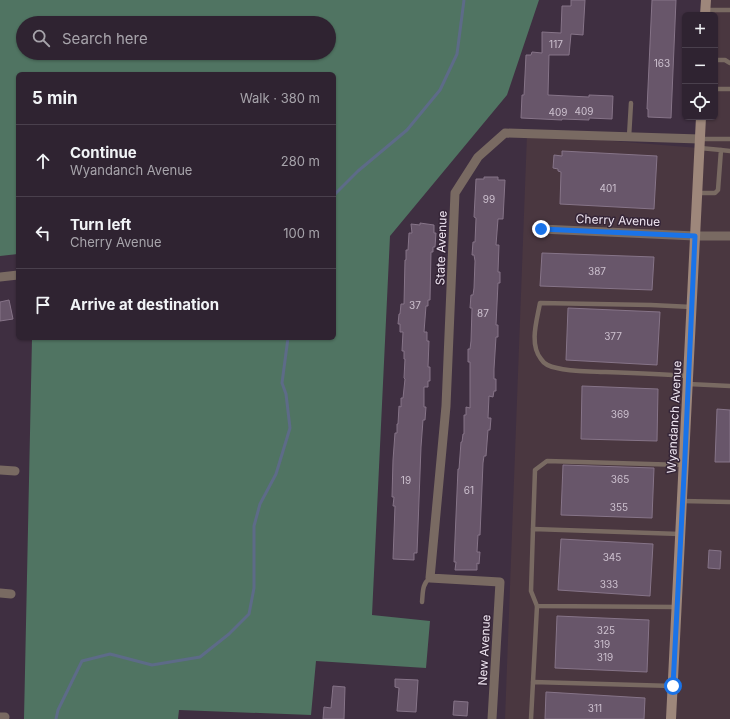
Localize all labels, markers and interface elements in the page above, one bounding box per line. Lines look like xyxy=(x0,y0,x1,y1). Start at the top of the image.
map controls xyxy=(682,12,718,120)
button: + xyxy=(682,12,718,48)
search box xyxy=(16,16,336,60)
icon: search xyxy=(30,27,52,49)
text: Search here xyxy=(62,29,148,48)
house number: 117 xyxy=(549,38,563,50)
button: − xyxy=(682,48,718,84)
house number: 163 xyxy=(654,57,670,69)
button: locate xyxy=(682,84,718,120)
text: 5 min xyxy=(32,88,78,108)
text: Walk · 380 m xyxy=(240,90,320,106)
house number: 409 xyxy=(575,105,593,117)
house number: 409 xyxy=(549,106,567,118)
text: Continue xyxy=(70,143,137,162)
icon: ahead xyxy=(32,150,54,172)
text: 280 m xyxy=(281,153,320,169)
text: Wyandanch Avenue xyxy=(70,162,192,178)
house number: 401 xyxy=(600,182,616,194)
house number: 99 xyxy=(483,193,495,205)
street label: State Avenue xyxy=(432,210,450,286)
street label: Cherry Avenue xyxy=(575,211,661,229)
text: Turn left xyxy=(70,215,131,234)
route end xyxy=(532,220,550,238)
icon: left xyxy=(32,222,54,244)
text: 100 m xyxy=(283,225,320,241)
text: Cherry Avenue xyxy=(70,234,162,250)
house number: 387 xyxy=(588,265,606,277)
icon: arrive xyxy=(32,294,54,316)
text: Arrive at destination xyxy=(70,295,219,314)
house number: 37 xyxy=(409,299,421,311)
house number: 87 xyxy=(477,307,489,319)
house number: 377 xyxy=(604,330,622,342)
street label: Wyandanch Avenue xyxy=(664,360,684,474)
house number: 369 xyxy=(611,408,629,420)
house number: 365 xyxy=(611,473,629,485)
house number: 19 xyxy=(401,474,411,486)
house number: 61 xyxy=(464,484,474,496)
house number: 355 xyxy=(610,501,628,513)
house number: 345 xyxy=(603,551,621,563)
house number: 333 xyxy=(600,578,618,590)
street label: New Avenue xyxy=(475,614,493,686)
house number: 325 xyxy=(597,624,615,636)
house number: 319 xyxy=(594,638,610,650)
house number: 319 xyxy=(597,651,613,663)
route start xyxy=(664,677,682,695)
house number: 311 xyxy=(588,702,602,714)

